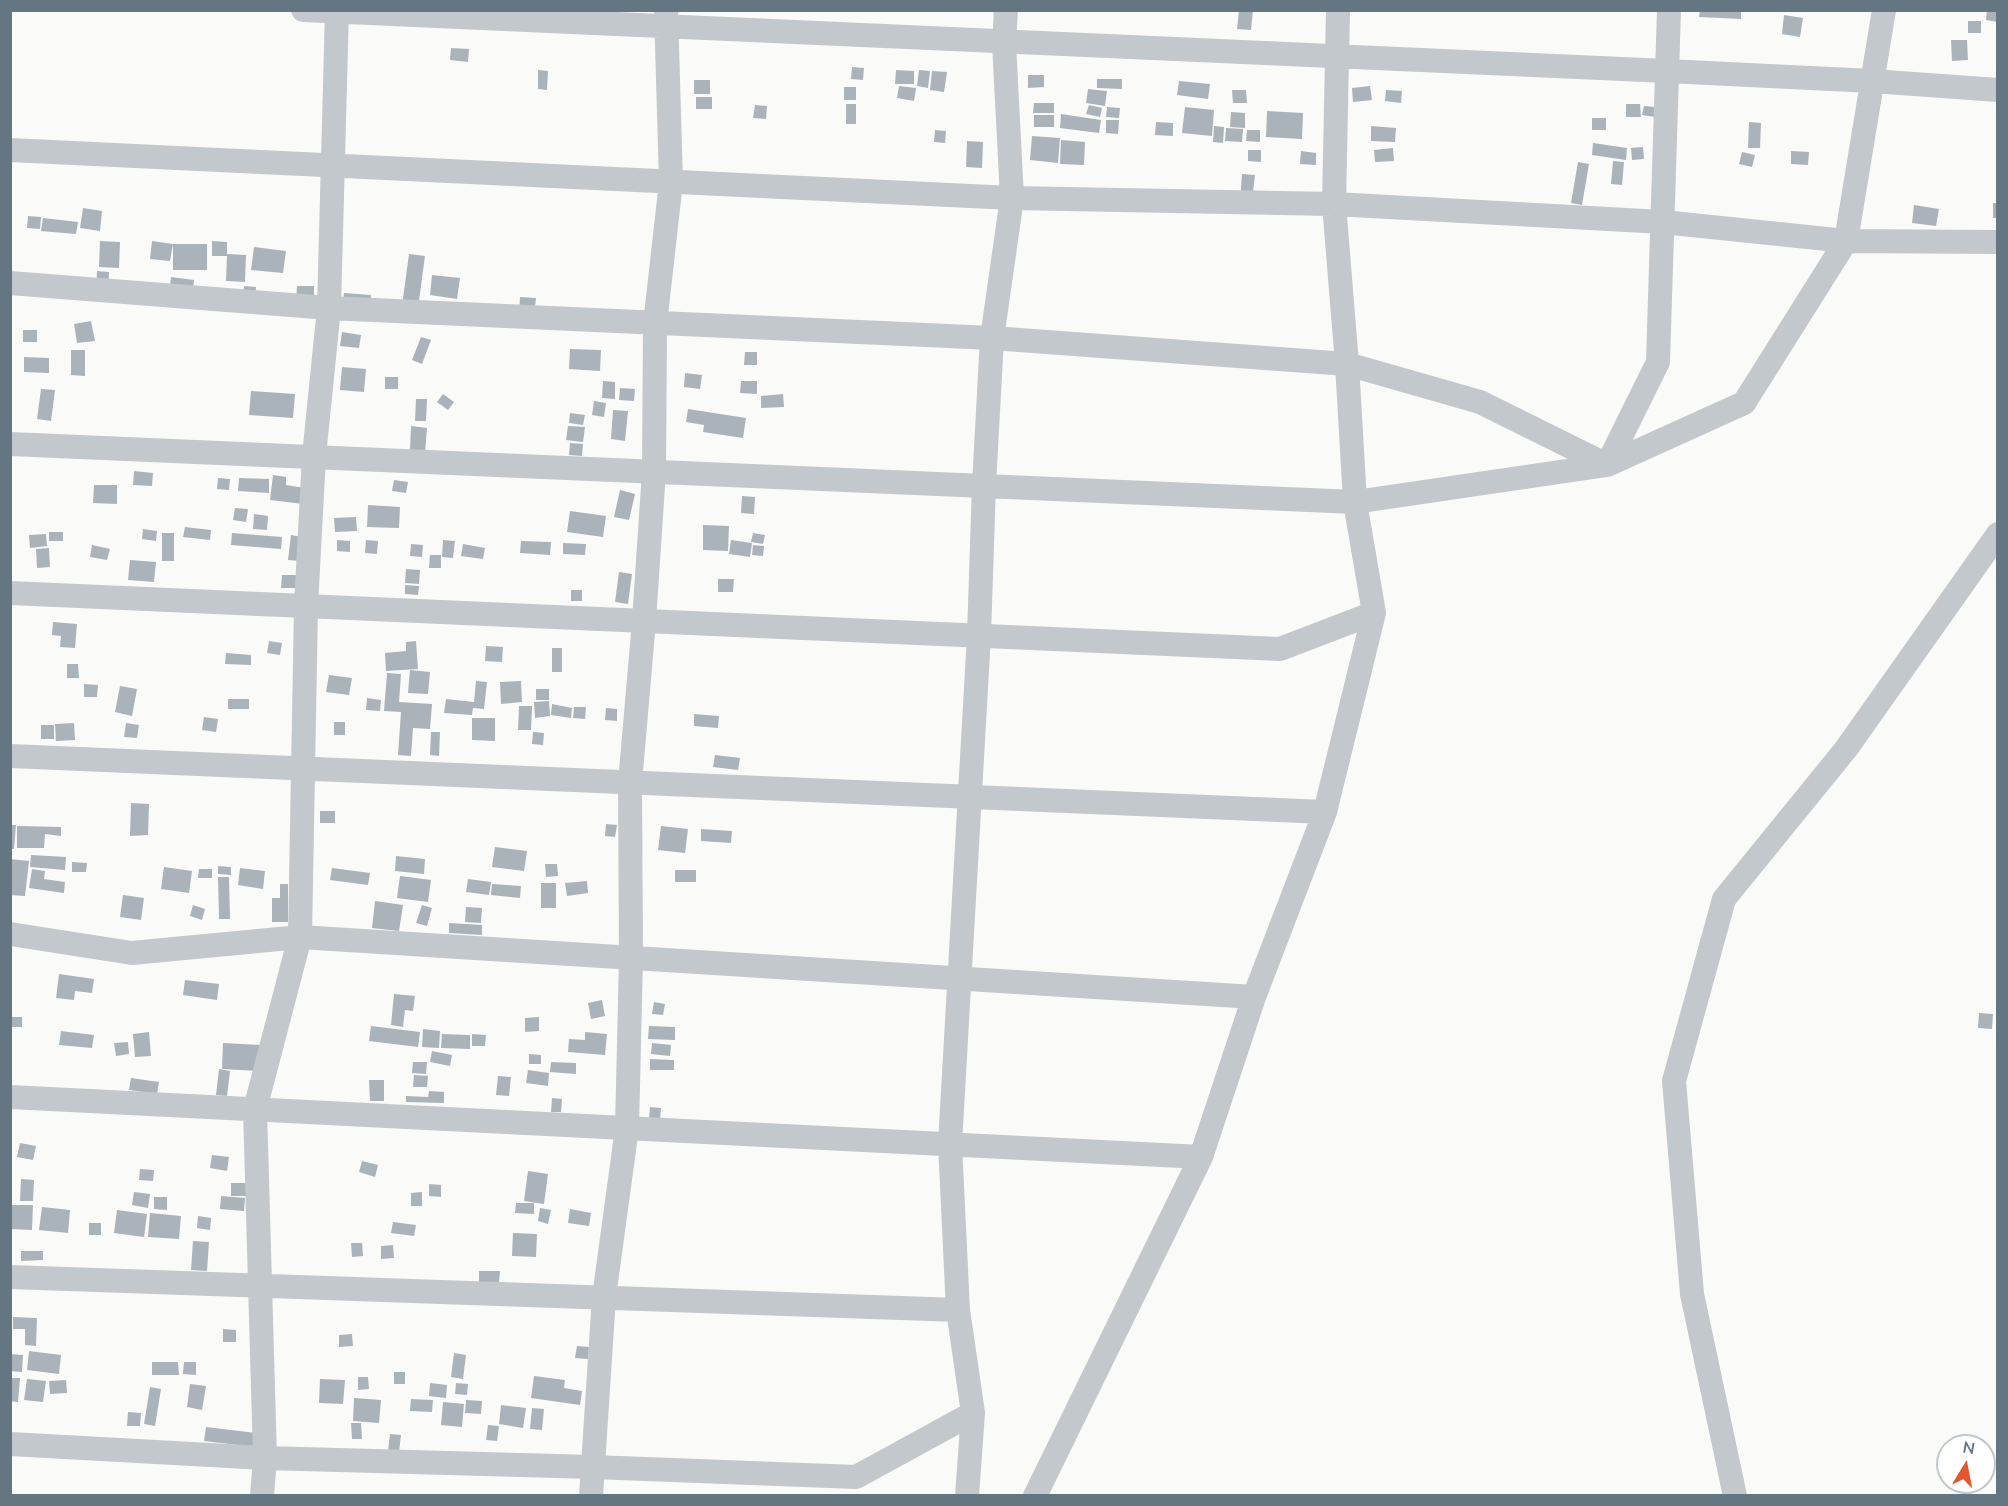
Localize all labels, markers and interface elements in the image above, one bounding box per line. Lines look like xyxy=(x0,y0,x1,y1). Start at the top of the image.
north arrow xyxy=(1936,1434,1996,1494)
text: N xyxy=(1961,1436,1977,1460)

